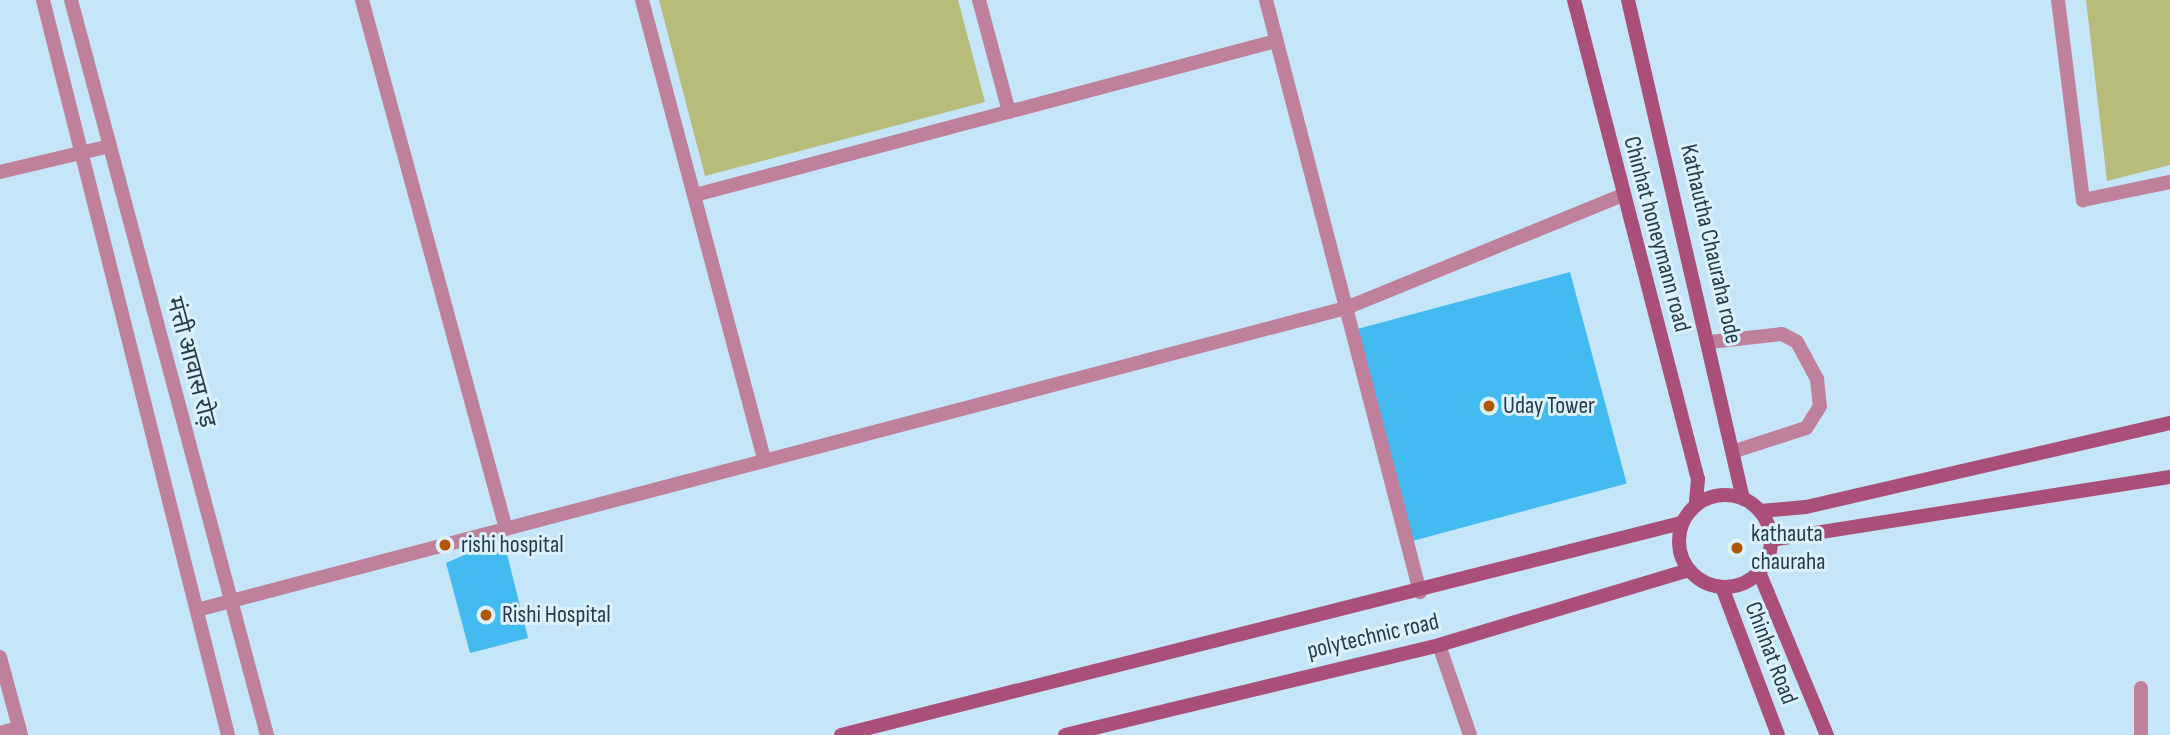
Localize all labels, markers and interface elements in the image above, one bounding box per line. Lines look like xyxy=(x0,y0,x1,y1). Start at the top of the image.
street label: Chinhat honeymann road xyxy=(1617,133,1697,335)
street label: Kathautha Chauraha rode xyxy=(1674,141,1748,347)
street label: मंत्ती आवास रोड़ xyxy=(160,294,222,430)
place label: Uday Tower xyxy=(1503,392,1595,420)
marker: Uday Tower xyxy=(1481,398,1497,414)
place label: kathauta chauraha xyxy=(1751,520,1825,576)
place label: rishi hospital xyxy=(461,531,564,559)
marker: rishi hospital xyxy=(435,535,455,555)
marker: kathauta chauraha xyxy=(1729,540,1745,556)
street label: Chinhat Road xyxy=(1738,598,1804,708)
place label: Rishi Hospital xyxy=(502,601,611,629)
marker: Rishi Hospital xyxy=(476,605,496,625)
street label: polytechnic road xyxy=(1304,607,1442,665)

